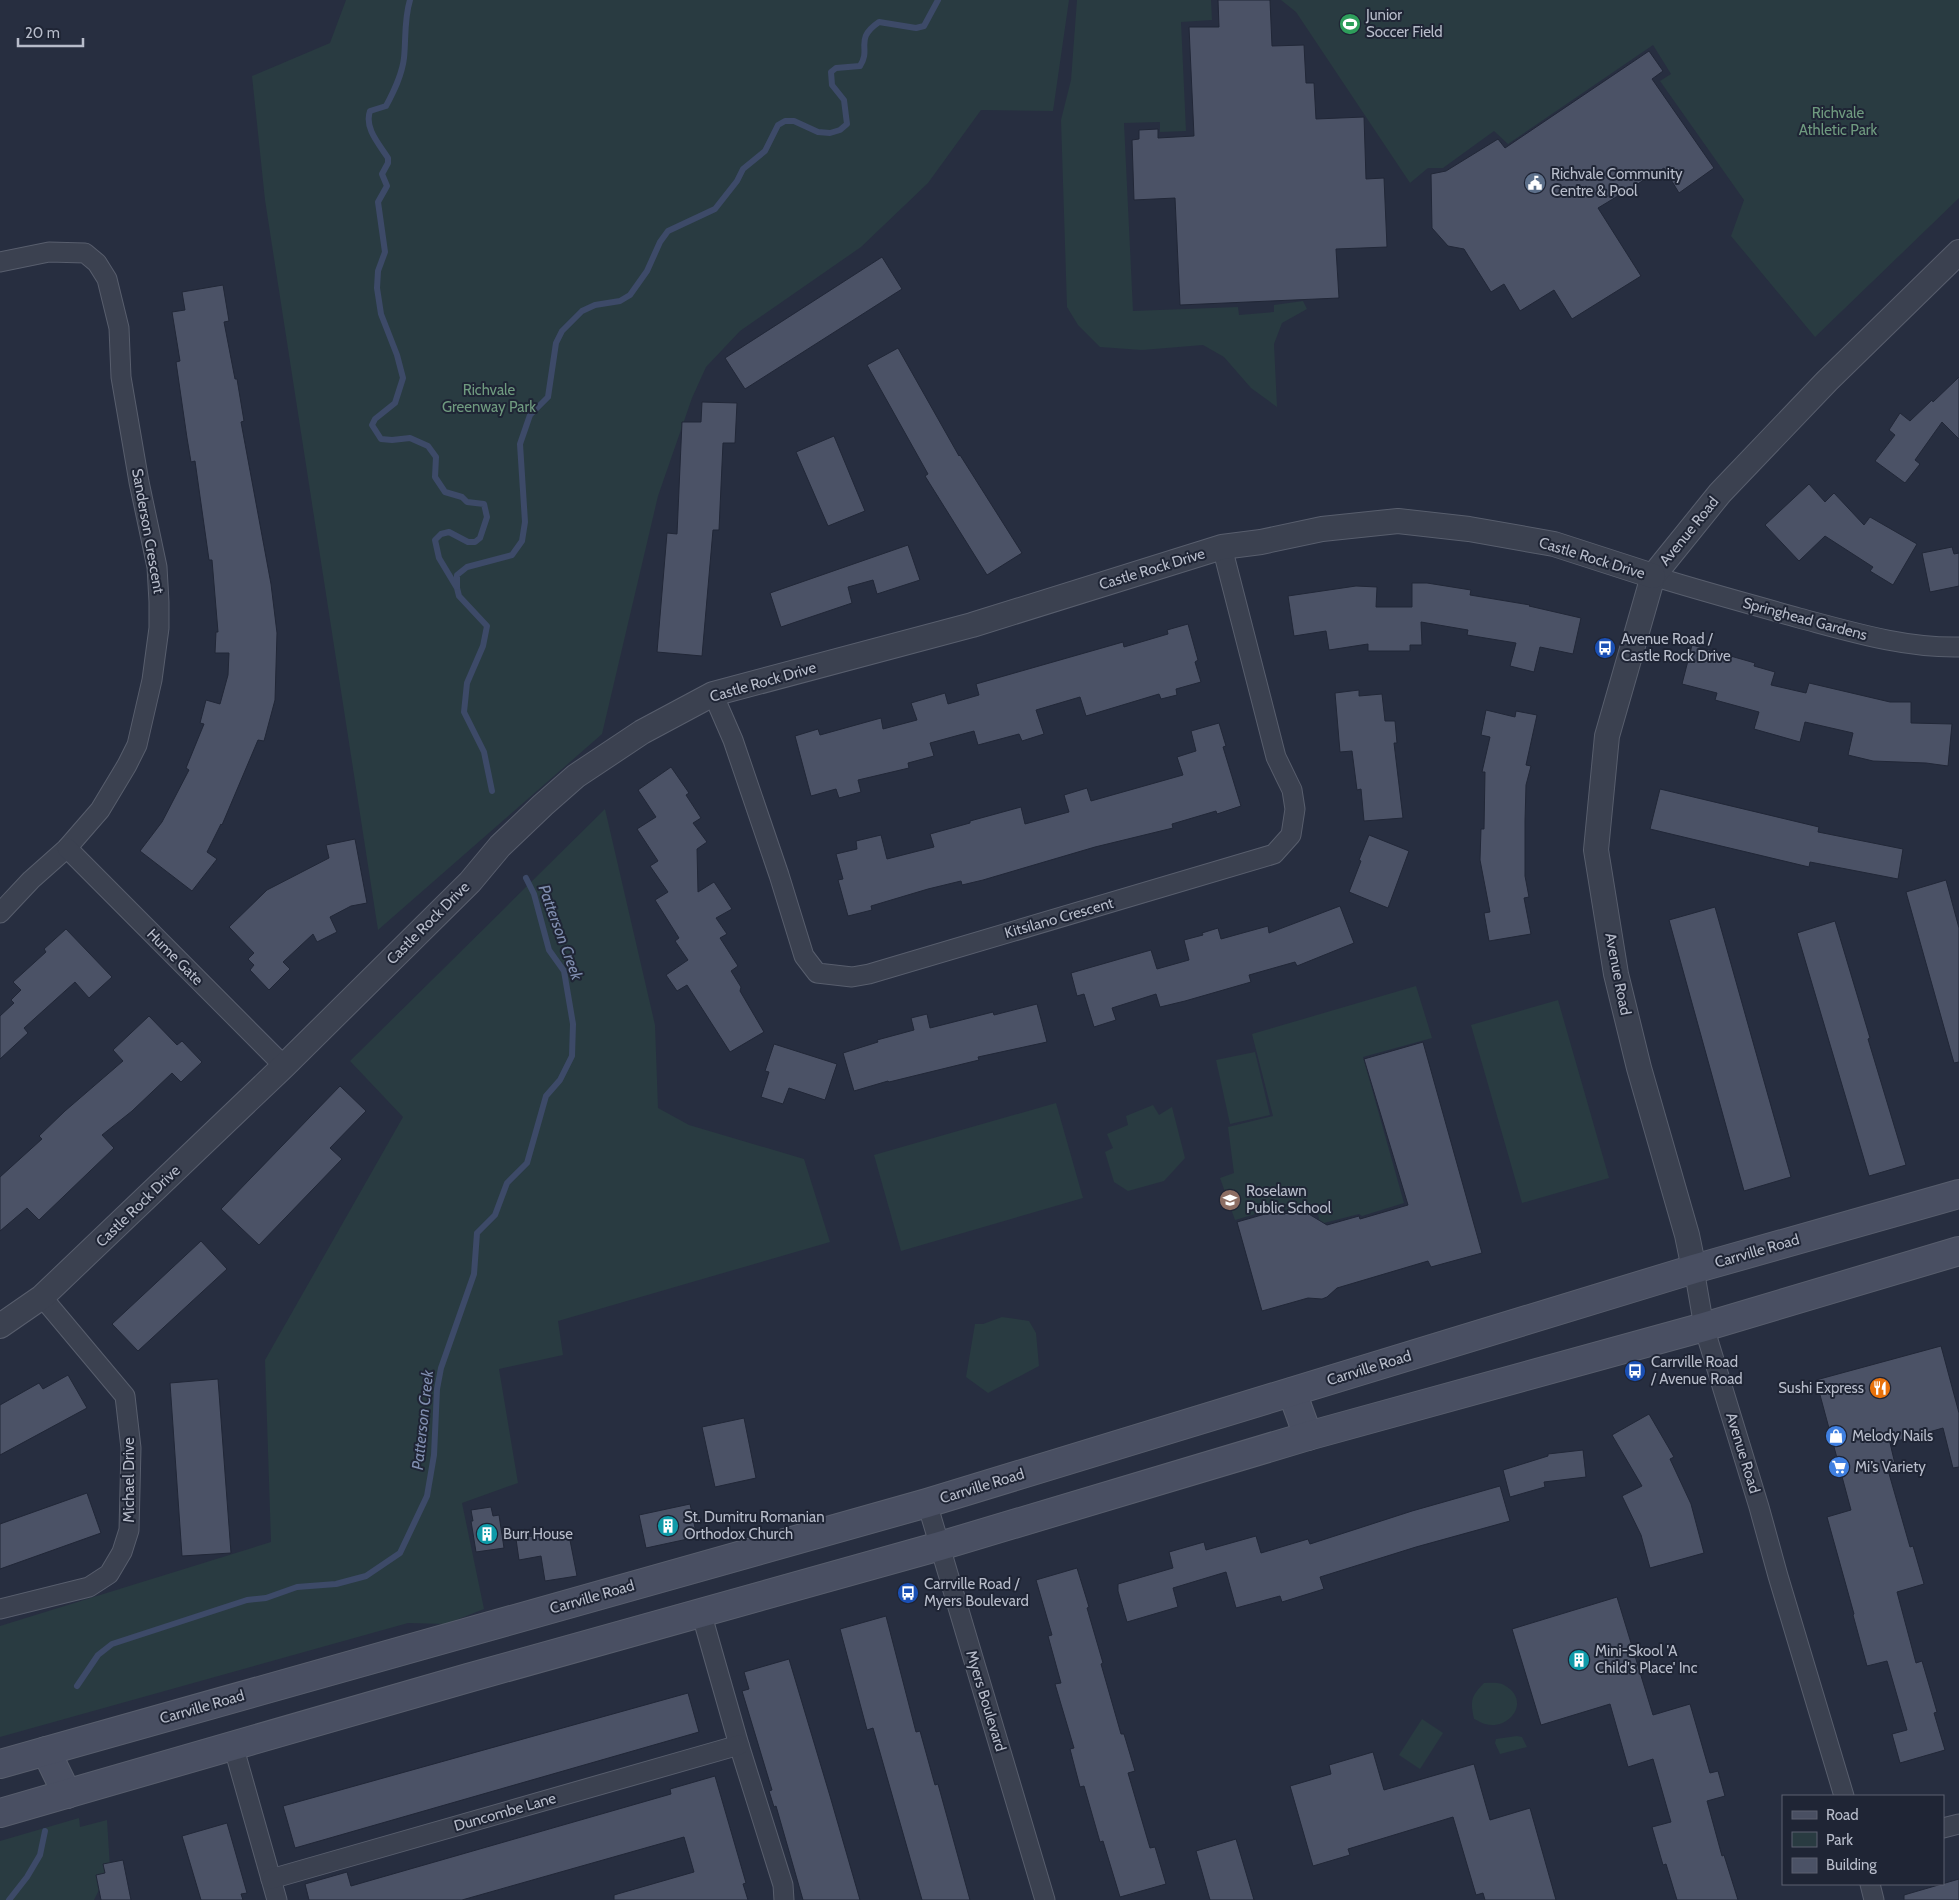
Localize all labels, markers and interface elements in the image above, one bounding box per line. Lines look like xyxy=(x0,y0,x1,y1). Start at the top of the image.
place label: Junior Soccer Field xyxy=(1365,6,1443,41)
sports icon: Junior Soccer Field xyxy=(1338,12,1362,36)
scale bar xyxy=(18,15,82,47)
text: 20 m xyxy=(25,24,60,42)
park label: Richvale Athletic Park xyxy=(1799,104,1878,139)
place label: Richvale Community Centre & Pool xyxy=(1551,165,1683,200)
public building icon: Richvale Community Centre & Pool xyxy=(1523,171,1547,195)
park label: Richvale Greenway Park xyxy=(442,381,536,416)
street label: Sanderson Crescent xyxy=(128,467,168,595)
street label: Avenue Road xyxy=(1656,493,1722,569)
street label: Castle Rock Drive xyxy=(1537,533,1647,583)
street label: Castle Rock Drive xyxy=(1097,544,1207,594)
street label: Springhead Gardens xyxy=(1741,594,1869,644)
place label: Avenue Road / Castle Rock Drive xyxy=(1621,630,1731,665)
bus stop icon: Avenue Road / Castle Rock Drive xyxy=(1593,636,1617,660)
street label: Castle Rock Drive xyxy=(708,658,819,706)
street label: Castle Rock Drive xyxy=(383,878,473,968)
water label: Patterson Creek xyxy=(534,882,587,984)
street label: Kitsilano Crescent xyxy=(1002,894,1116,942)
street label: Hume Gate xyxy=(143,925,207,989)
street label: Avenue Road xyxy=(1601,931,1635,1017)
street label: Castle Rock Drive xyxy=(92,1161,184,1251)
place label: Roselawn Public School xyxy=(1246,1182,1332,1217)
school or university icon: Roselawn Public School xyxy=(1218,1188,1242,1212)
street label: Carrville Road xyxy=(1713,1230,1801,1272)
street label: Carrville Road xyxy=(1325,1347,1413,1389)
place label: Carrville Road / Avenue Road xyxy=(1650,1353,1743,1388)
bus stop icon: Carrville Road / Avenue Road xyxy=(1623,1359,1647,1383)
water label: Patterson Creek xyxy=(408,1368,437,1471)
restaurant icon: Sushi Express xyxy=(1868,1376,1892,1400)
place label: Sushi Express xyxy=(1778,1379,1864,1397)
street label: Avenue Road xyxy=(1722,1410,1764,1496)
shop icon: Melody Nails xyxy=(1824,1424,1848,1448)
place label: Melody Nails xyxy=(1852,1427,1933,1445)
street label: Michael Drive xyxy=(120,1437,138,1523)
supermarket icon: Mi’s Variety xyxy=(1827,1455,1851,1479)
place label: Mi’s Variety xyxy=(1855,1458,1926,1476)
street label: Carrville Road xyxy=(938,1465,1026,1507)
place label: St. Dumitru Romanian Orthodox Church xyxy=(684,1508,825,1543)
building icon: St. Dumitru Romanian Orthodox Church xyxy=(656,1514,680,1538)
building icon: Burr House xyxy=(475,1522,499,1546)
place label: Burr House xyxy=(503,1525,573,1543)
place label: Carrville Road / Myers Boulevard xyxy=(924,1575,1029,1610)
street label: Carrville Road xyxy=(548,1576,636,1618)
bus stop icon: Carrville Road / Myers Boulevard xyxy=(896,1581,920,1605)
place label: Mini-Skool 'A Child's Place' Inc xyxy=(1595,1642,1698,1677)
street label: Myers Boulevard xyxy=(962,1648,1010,1754)
building icon: Mini-Skool 'A Child's Place' Inc xyxy=(1567,1648,1591,1672)
street label: Carrville Road xyxy=(158,1686,246,1728)
street label: Duncombe Lane xyxy=(452,1789,558,1835)
legend xyxy=(1782,1795,1944,1885)
text: Road xyxy=(1826,1806,1859,1824)
text: Park xyxy=(1826,1831,1853,1849)
text: Building xyxy=(1826,1856,1877,1874)

